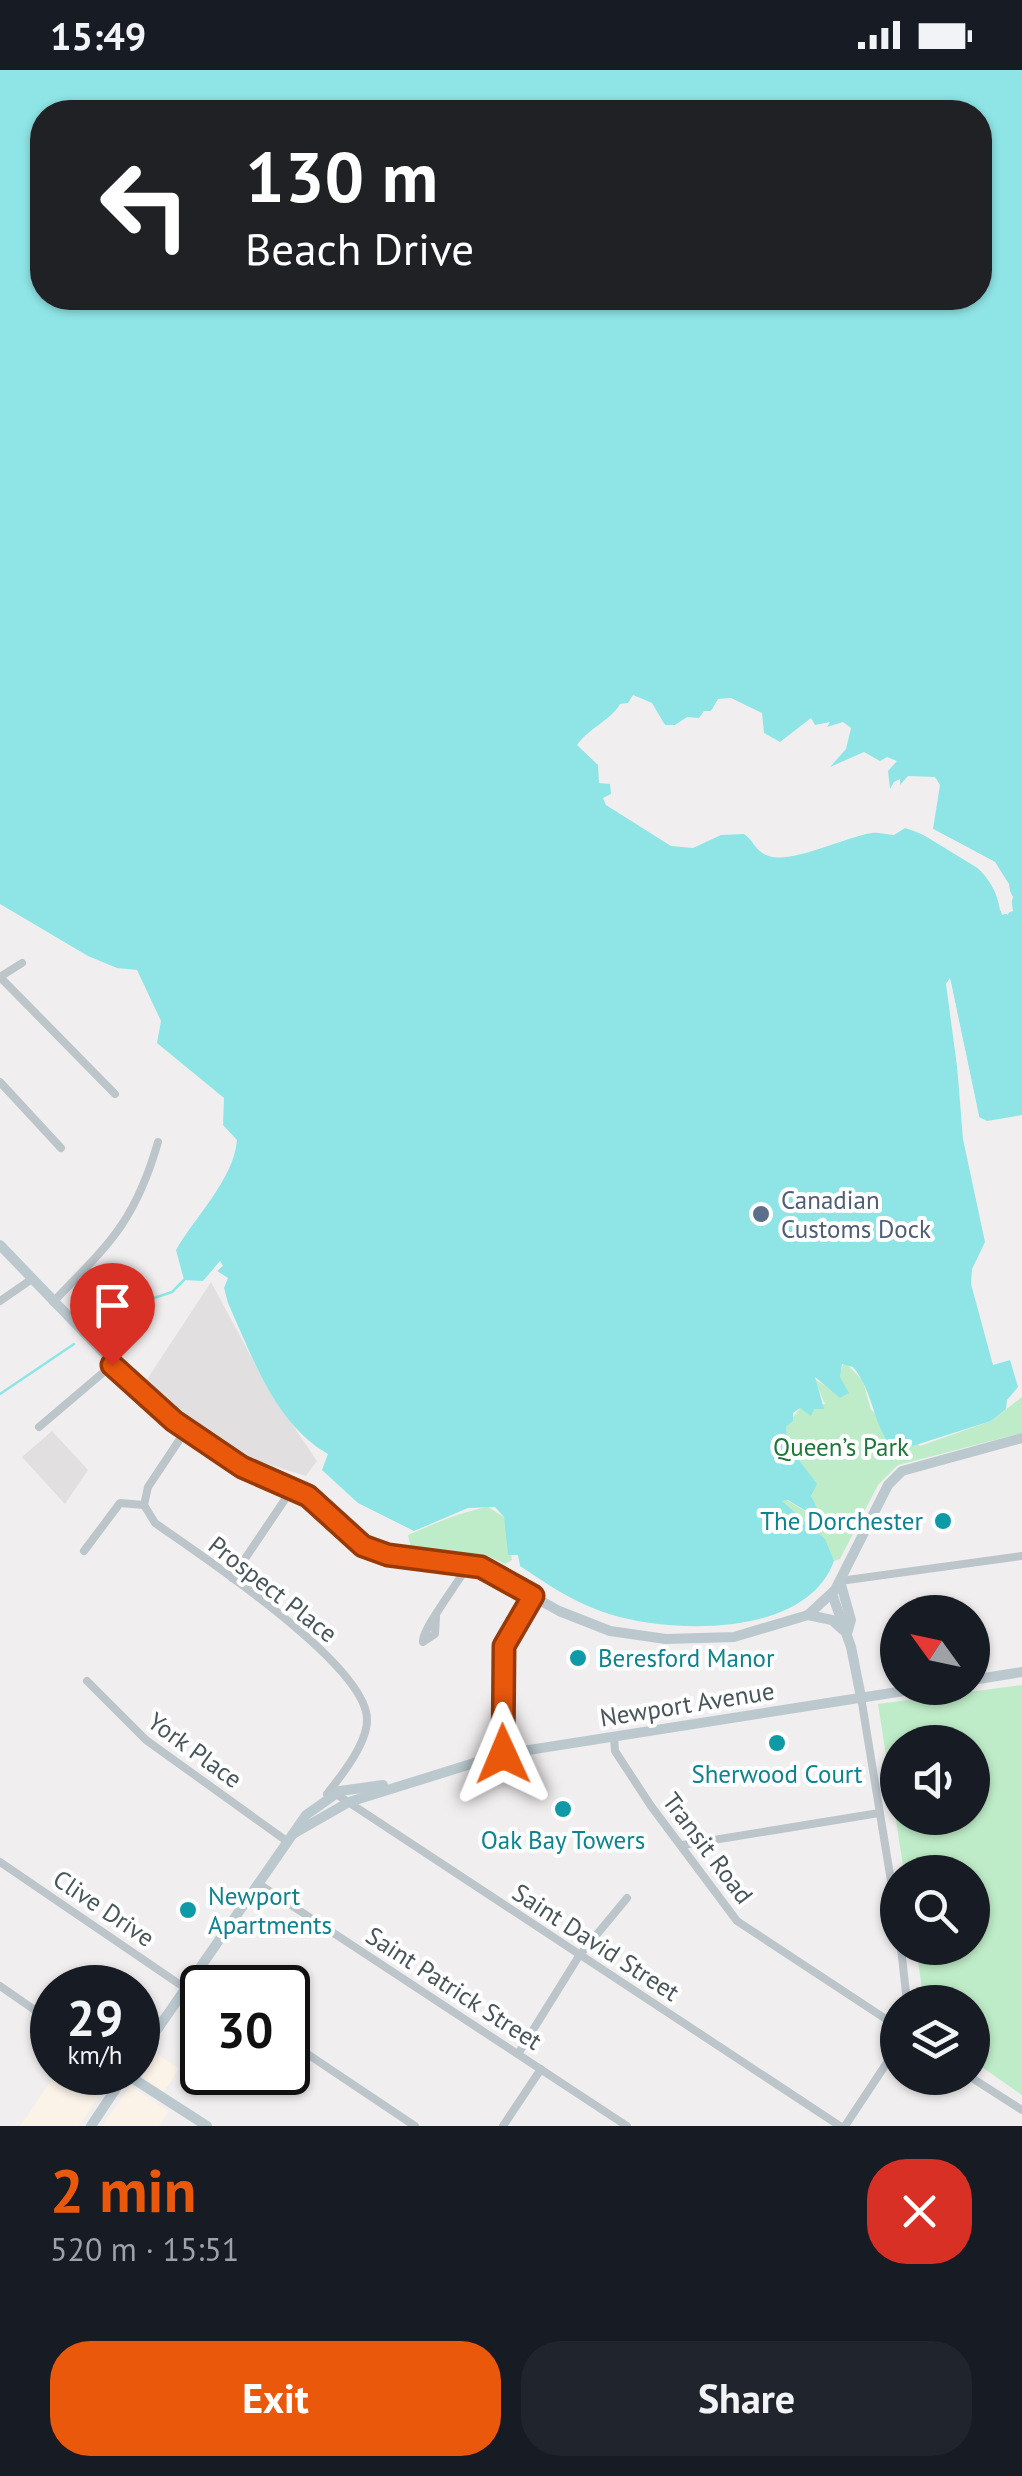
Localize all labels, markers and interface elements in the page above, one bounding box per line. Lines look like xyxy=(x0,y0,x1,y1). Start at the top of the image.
text: 15:49 xyxy=(50,11,146,60)
text: 130 m xyxy=(245,131,438,221)
icon: left xyxy=(80,140,210,270)
text: Beach Drive xyxy=(245,219,474,277)
place label: Canadian Customs Dock xyxy=(781,1184,931,1245)
marker: Canadian Customs Dock xyxy=(750,1203,772,1225)
pin xyxy=(70,1263,155,1366)
icon: arrive xyxy=(85,1278,140,1333)
park label: Queen’s Park xyxy=(773,1431,909,1463)
place label: The Dorchester xyxy=(760,1505,923,1537)
marker: The Dorchester xyxy=(932,1510,954,1532)
street label: Prospect Place xyxy=(202,1529,344,1649)
north arrow xyxy=(880,1595,990,1705)
map controls xyxy=(880,1595,990,2095)
place label: Beresford Manor xyxy=(598,1642,775,1674)
marker: Beresford Manor xyxy=(567,1647,589,1669)
street label: Newport Avenue xyxy=(597,1674,777,1734)
position arrow xyxy=(451,1702,555,1806)
street label: York Place xyxy=(142,1705,248,1795)
button: sound xyxy=(880,1725,990,1835)
marker: Sherwood Court xyxy=(766,1732,788,1754)
place label: Sherwood Court xyxy=(691,1758,863,1790)
street label: Transit Road xyxy=(656,1786,760,1910)
marker: Oak Bay Towers xyxy=(552,1798,574,1820)
place label: Oak Bay Towers xyxy=(481,1824,645,1856)
button: search xyxy=(880,1855,990,1965)
street label: Clive Drive xyxy=(47,1862,161,1954)
street label: Saint David Street xyxy=(506,1876,686,2008)
place label: Newport Apartments xyxy=(208,1880,332,1941)
marker: Newport Apartments xyxy=(177,1899,199,1921)
street label: Saint Patrick Street xyxy=(360,1919,548,2057)
speed limit sign: 30 xyxy=(180,1965,310,2095)
text: 29 xyxy=(67,1985,123,2050)
button: layers xyxy=(880,1985,990,2095)
text: km/h xyxy=(68,2039,122,2071)
text: 2 min xyxy=(50,2151,196,2229)
button: close xyxy=(867,2159,972,2264)
text: 520 m · 15:51 xyxy=(50,2228,239,2270)
button: Exit xyxy=(50,2341,501,2456)
button: Share xyxy=(521,2341,972,2456)

